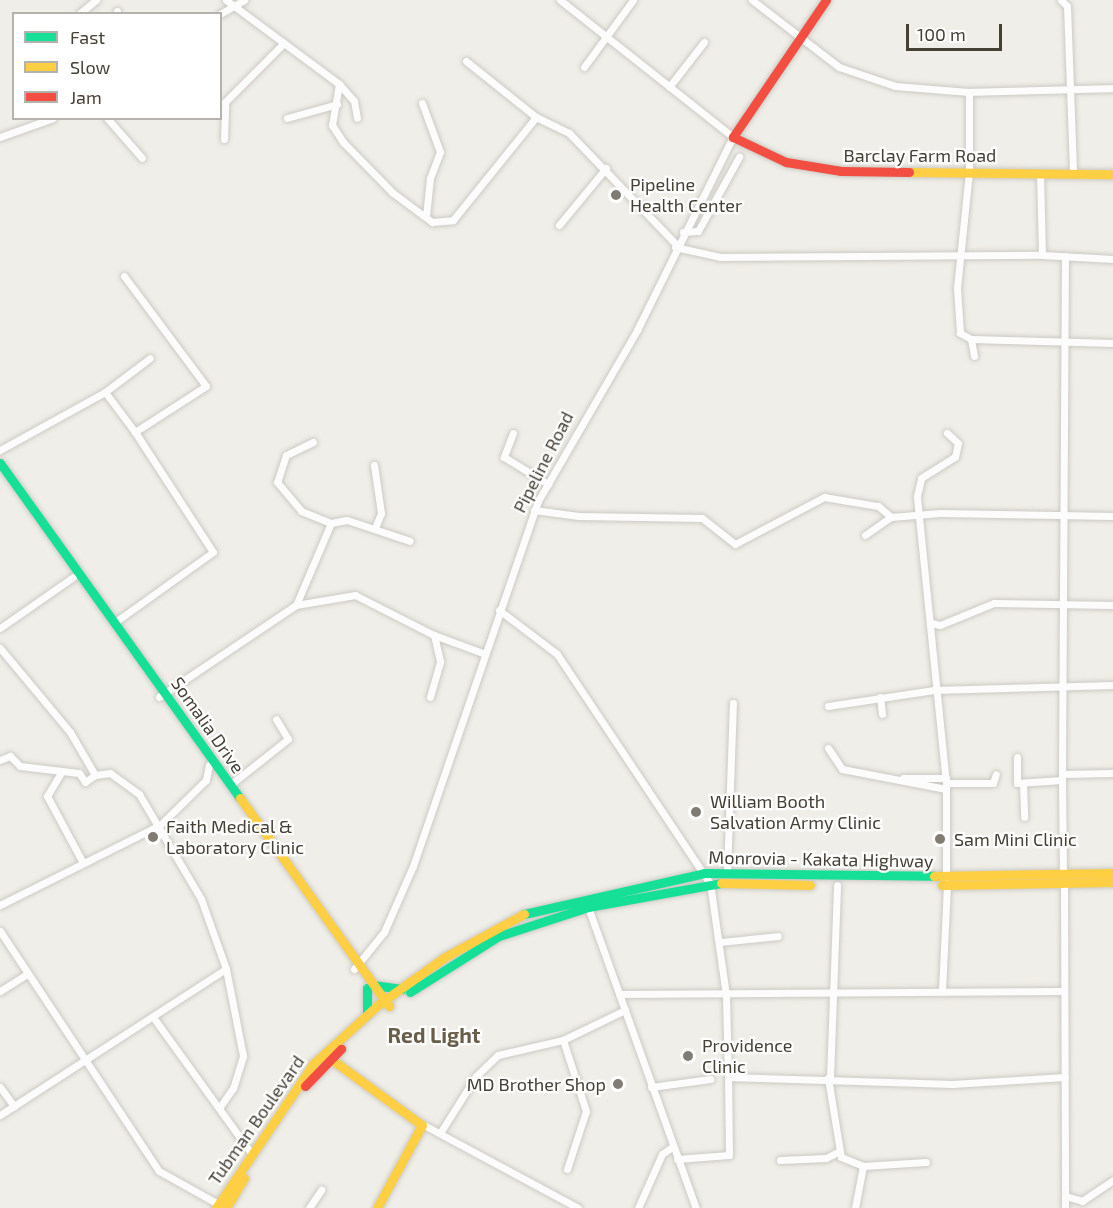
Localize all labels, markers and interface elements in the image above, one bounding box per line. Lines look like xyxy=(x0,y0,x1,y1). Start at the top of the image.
legend xyxy=(12,12,222,120)
scale bar xyxy=(909,12,1005,50)
text: 100 m xyxy=(917,23,966,45)
text: Fast xyxy=(70,26,105,48)
text: Slow xyxy=(70,56,110,78)
text: Jam xyxy=(70,86,102,108)
street label: Barclay Farm Road xyxy=(843,144,997,166)
place label: Pipeline Health Center xyxy=(630,174,742,216)
marker: Pipeline Health Center xyxy=(607,186,625,204)
street label: Pipeline Road xyxy=(508,408,578,516)
street label: Somalia Drive xyxy=(167,673,249,777)
place label: William Booth Salvation Army Clinic xyxy=(710,791,882,834)
marker: William Booth Salvation Army Clinic xyxy=(687,803,705,821)
place label: Faith Medical & Laboratory Clinic xyxy=(166,816,304,858)
marker: Faith Medical & Laboratory Clinic xyxy=(144,828,162,846)
place label: Sam Mini Clinic xyxy=(954,828,1077,850)
marker: Sam Mini Clinic xyxy=(931,830,949,848)
street label: Monrovia - Kakata Highway xyxy=(708,846,934,872)
district label: Red Light xyxy=(388,1022,480,1048)
place label: Providence Clinic xyxy=(702,1035,792,1078)
marker: Providence Clinic xyxy=(679,1047,697,1065)
street label: Tubman Boulevard xyxy=(203,1051,309,1189)
place label: MD Brother Shop xyxy=(466,1073,606,1095)
marker: MD Brother Shop xyxy=(611,1077,625,1091)

